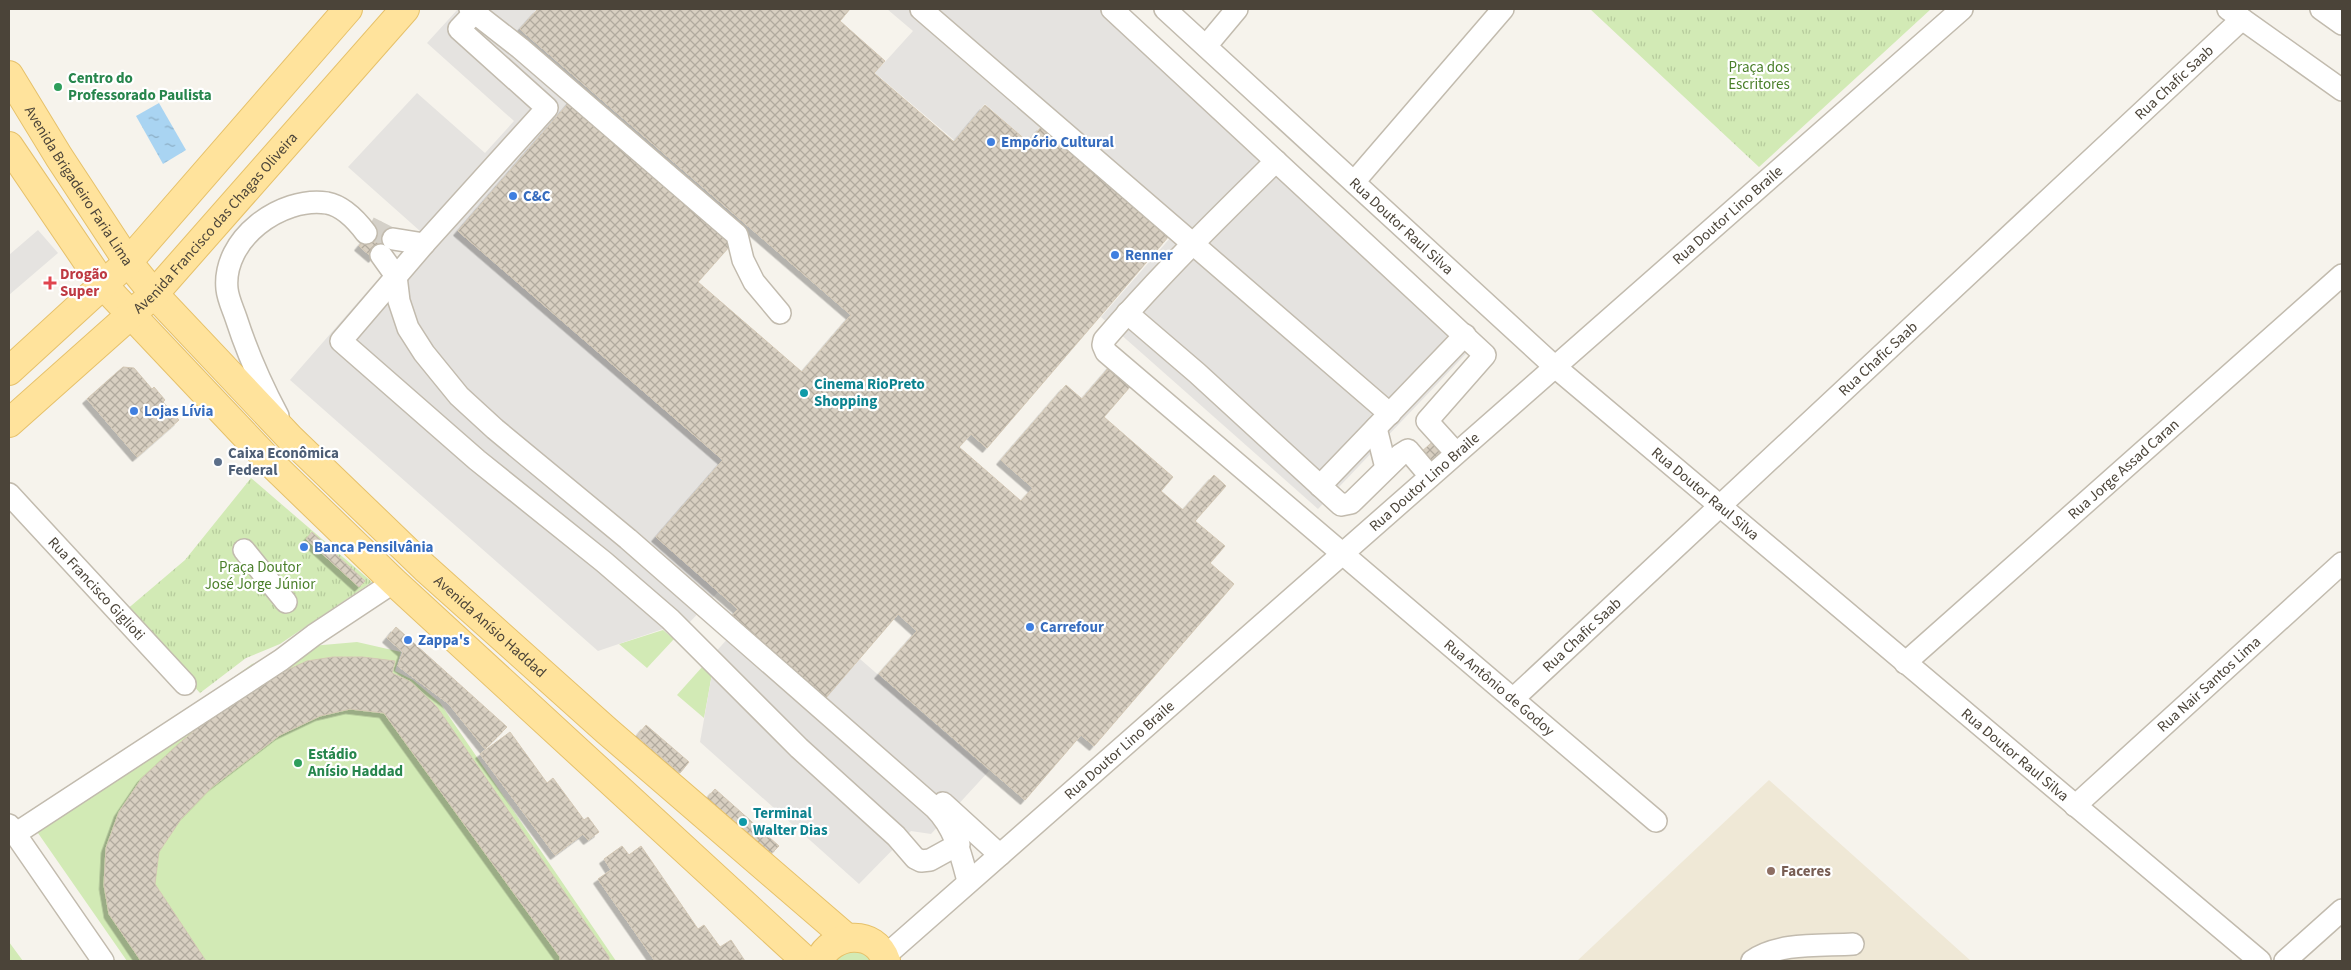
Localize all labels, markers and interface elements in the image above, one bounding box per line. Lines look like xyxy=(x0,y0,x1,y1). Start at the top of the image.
street label: Rua Chafic Saab xyxy=(2130,41,2218,125)
park label: Praça dos Escritores xyxy=(1728,57,1790,95)
place label: Centro do Professorado Paulista xyxy=(68,68,212,106)
marker: Centro do Professorado Paulista xyxy=(52,81,64,93)
street label: Avenida Brigadeiro Faria Lima xyxy=(19,102,138,270)
street label: Avenida Francisco das Chagas Oliveira xyxy=(129,128,303,319)
place label: Empório Cultural xyxy=(1001,132,1115,153)
marker: Empório Cultural xyxy=(985,136,997,148)
street label: Rua Doutor Lino Braile xyxy=(1668,161,1788,270)
street label: Rua Doutor Raul Silva xyxy=(1344,173,1458,280)
place label: C&C xyxy=(523,186,551,207)
marker: C&C xyxy=(507,190,519,202)
place label: Renner xyxy=(1125,245,1173,266)
marker: Renner xyxy=(1109,249,1121,261)
place label: Drogão Super xyxy=(60,264,108,302)
marker: Drogão Super xyxy=(44,277,56,289)
street label: Rua Chafic Saab xyxy=(1834,317,1922,401)
place label: Cinema RioPreto Shopping xyxy=(814,374,925,412)
marker: Cinema RioPreto Shopping xyxy=(798,387,810,399)
place label: Lojas Lívia xyxy=(144,401,213,422)
marker: Lojas Lívia xyxy=(128,405,140,417)
street label: Rua Jorge Assad Caran xyxy=(2064,414,2184,525)
street label: Rua Doutor Lino Braile xyxy=(1365,428,1484,537)
street label: Rua Doutor Raul Silva xyxy=(1647,442,1763,546)
place label: Caixa Econômica Federal xyxy=(228,443,339,481)
marker: Caixa Econômica Federal xyxy=(212,456,224,468)
street label: Rua Francisco Giglioti xyxy=(43,533,150,645)
place label: Banca Pensilvânia xyxy=(314,537,434,558)
marker: Banca Pensilvânia xyxy=(298,541,310,553)
park label: Praça Doutor José Jorge Júnior xyxy=(205,557,316,595)
street label: Avenida Anísio Haddad xyxy=(429,571,551,683)
street label: Rua Chafic Saab xyxy=(1538,593,1626,677)
place label: Carrefour xyxy=(1040,617,1104,638)
marker: Carrefour xyxy=(1024,621,1036,633)
place label: Zappa's xyxy=(418,630,470,651)
street label: Rua Nair Santos Lima xyxy=(2153,632,2266,737)
marker: Zappa's xyxy=(402,634,414,646)
street label: Rua Antônio de Godoy xyxy=(1439,635,1559,741)
street label: Rua Doutor Lino Braile xyxy=(1060,696,1179,805)
street label: Rua Doutor Raul Silva xyxy=(1956,703,2073,807)
place label: Estádio Anísio Haddad xyxy=(307,744,403,782)
marker: Estádio Anísio Haddad xyxy=(292,757,304,769)
place label: Terminal Walter Dias xyxy=(753,803,828,841)
marker: Terminal Walter Dias xyxy=(737,816,749,828)
place label: Faceres xyxy=(1781,861,1831,882)
marker: Faceres xyxy=(1765,865,1777,877)

